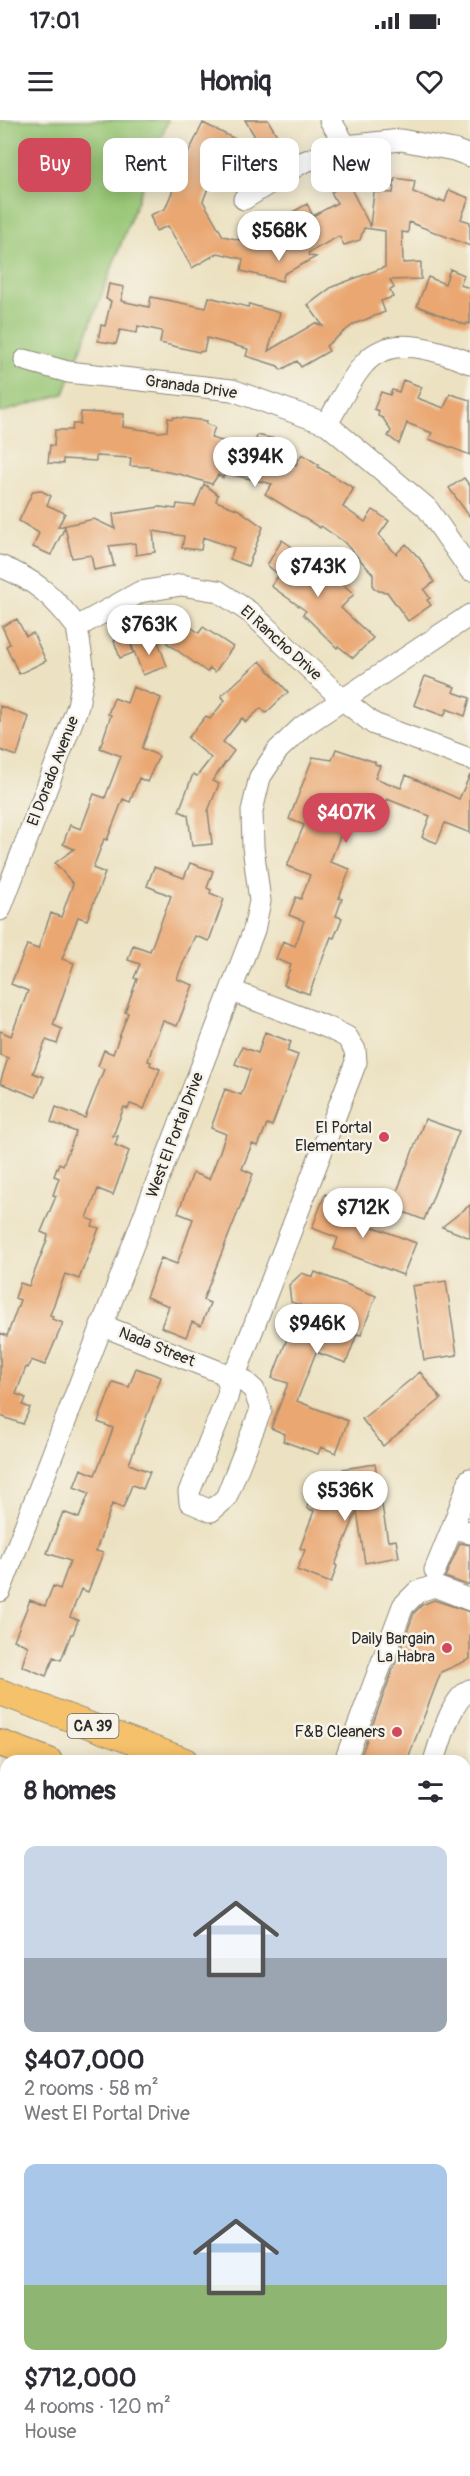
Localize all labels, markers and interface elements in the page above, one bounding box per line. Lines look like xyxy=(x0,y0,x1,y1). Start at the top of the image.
text: 17:01 xyxy=(30,7,80,35)
icon: menu xyxy=(24,65,57,98)
text: Homiq xyxy=(199,65,271,98)
icon: heart xyxy=(413,65,446,98)
chip: Buy xyxy=(18,138,91,192)
chip: Rent xyxy=(103,138,188,192)
chip: Filters xyxy=(200,138,299,192)
chip: New xyxy=(311,138,391,192)
pin: $568K xyxy=(237,211,321,262)
text: $568K xyxy=(251,218,307,243)
street label: Granada Drive xyxy=(144,371,238,403)
pin: $394K xyxy=(213,437,297,488)
text: $394K xyxy=(227,444,283,469)
pin: $743K xyxy=(276,547,360,598)
text: $743K xyxy=(290,554,346,579)
street label: El Rancho Drive xyxy=(236,601,326,685)
pin: $763K xyxy=(107,605,191,656)
text: $763K xyxy=(121,612,177,637)
street label: El Dorado Avenue xyxy=(23,713,83,829)
pin: $407K xyxy=(304,793,388,844)
text: $407K xyxy=(317,800,375,825)
street label: West El Portal Drive xyxy=(142,1069,208,1201)
place label: El Portal Elementary xyxy=(295,1118,372,1156)
marker: El Portal Elementary xyxy=(377,1130,391,1144)
pin: $712K xyxy=(321,1188,405,1239)
text: $712K xyxy=(337,1195,389,1220)
pin: $946K xyxy=(275,1304,359,1355)
text: $946K xyxy=(289,1311,345,1336)
street label: Nada Street xyxy=(116,1323,199,1372)
pin: $536K xyxy=(303,1471,387,1522)
text: $536K xyxy=(317,1478,373,1503)
place label: Daily Bargain La Habra xyxy=(351,1629,435,1667)
marker: Daily Bargain La Habra xyxy=(440,1641,454,1655)
road number: CA 39 xyxy=(68,1714,118,1738)
place label: F&B Cleaners xyxy=(294,1722,385,1742)
marker: F&B Cleaners xyxy=(390,1725,404,1739)
text: 8 homes xyxy=(24,1775,116,1807)
icon: filters xyxy=(414,1775,447,1808)
icon: home xyxy=(182,1885,290,1993)
text: $407,000 xyxy=(24,2044,145,2076)
text: 2 rooms · 58 m² xyxy=(24,2076,159,2101)
text: West El Portal Drive xyxy=(24,2101,190,2126)
icon: home xyxy=(182,2203,290,2311)
text: $712,000 xyxy=(24,2362,136,2394)
text: 4 rooms · 120 m² xyxy=(24,2394,171,2419)
text: House xyxy=(24,2419,76,2444)

